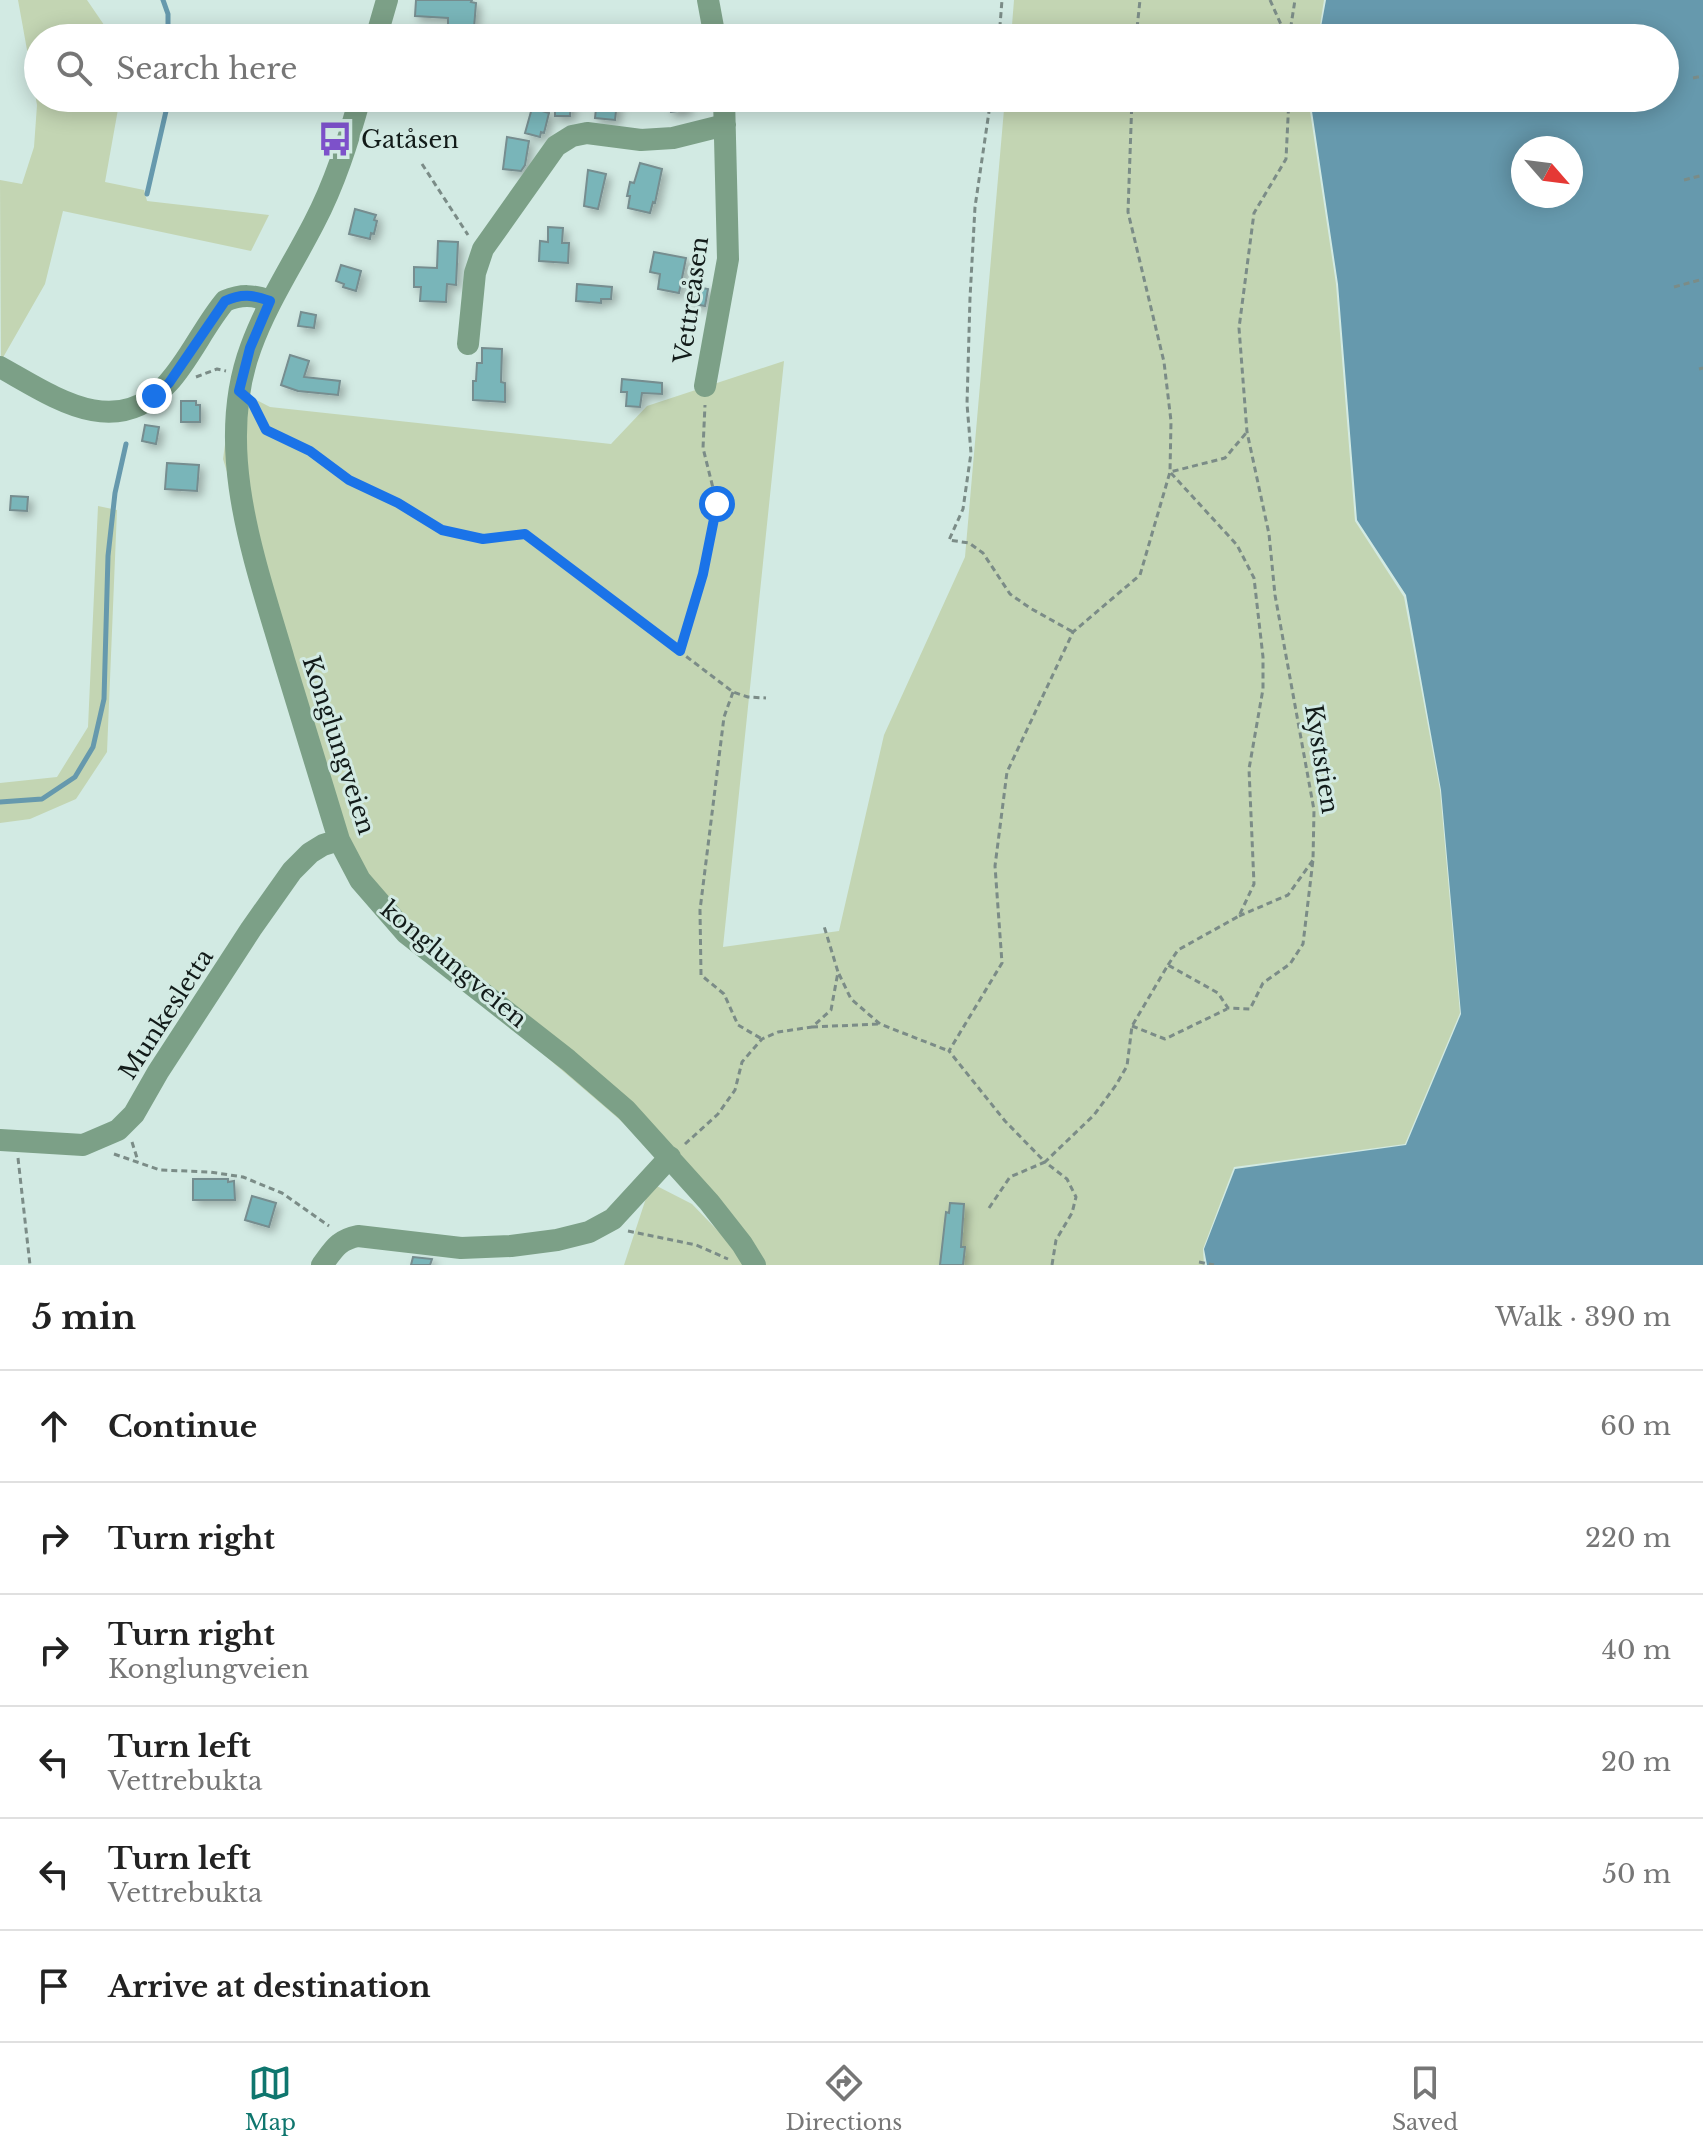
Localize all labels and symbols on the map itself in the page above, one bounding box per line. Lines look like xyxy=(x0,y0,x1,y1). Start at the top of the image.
bus stop icon: Gatåsen xyxy=(316,120,354,158)
place label: Gatåsen xyxy=(361,125,459,154)
north arrow xyxy=(1511,136,1583,208)
street label: Vettreåsen xyxy=(668,235,714,366)
route end xyxy=(136,378,172,414)
route start xyxy=(699,486,735,522)
street label: Konglungveien xyxy=(297,652,381,838)
street label: Kyststien xyxy=(1299,702,1345,816)
street label: konglungveien xyxy=(375,895,533,1033)
street label: Munkesletta xyxy=(113,943,219,1085)

